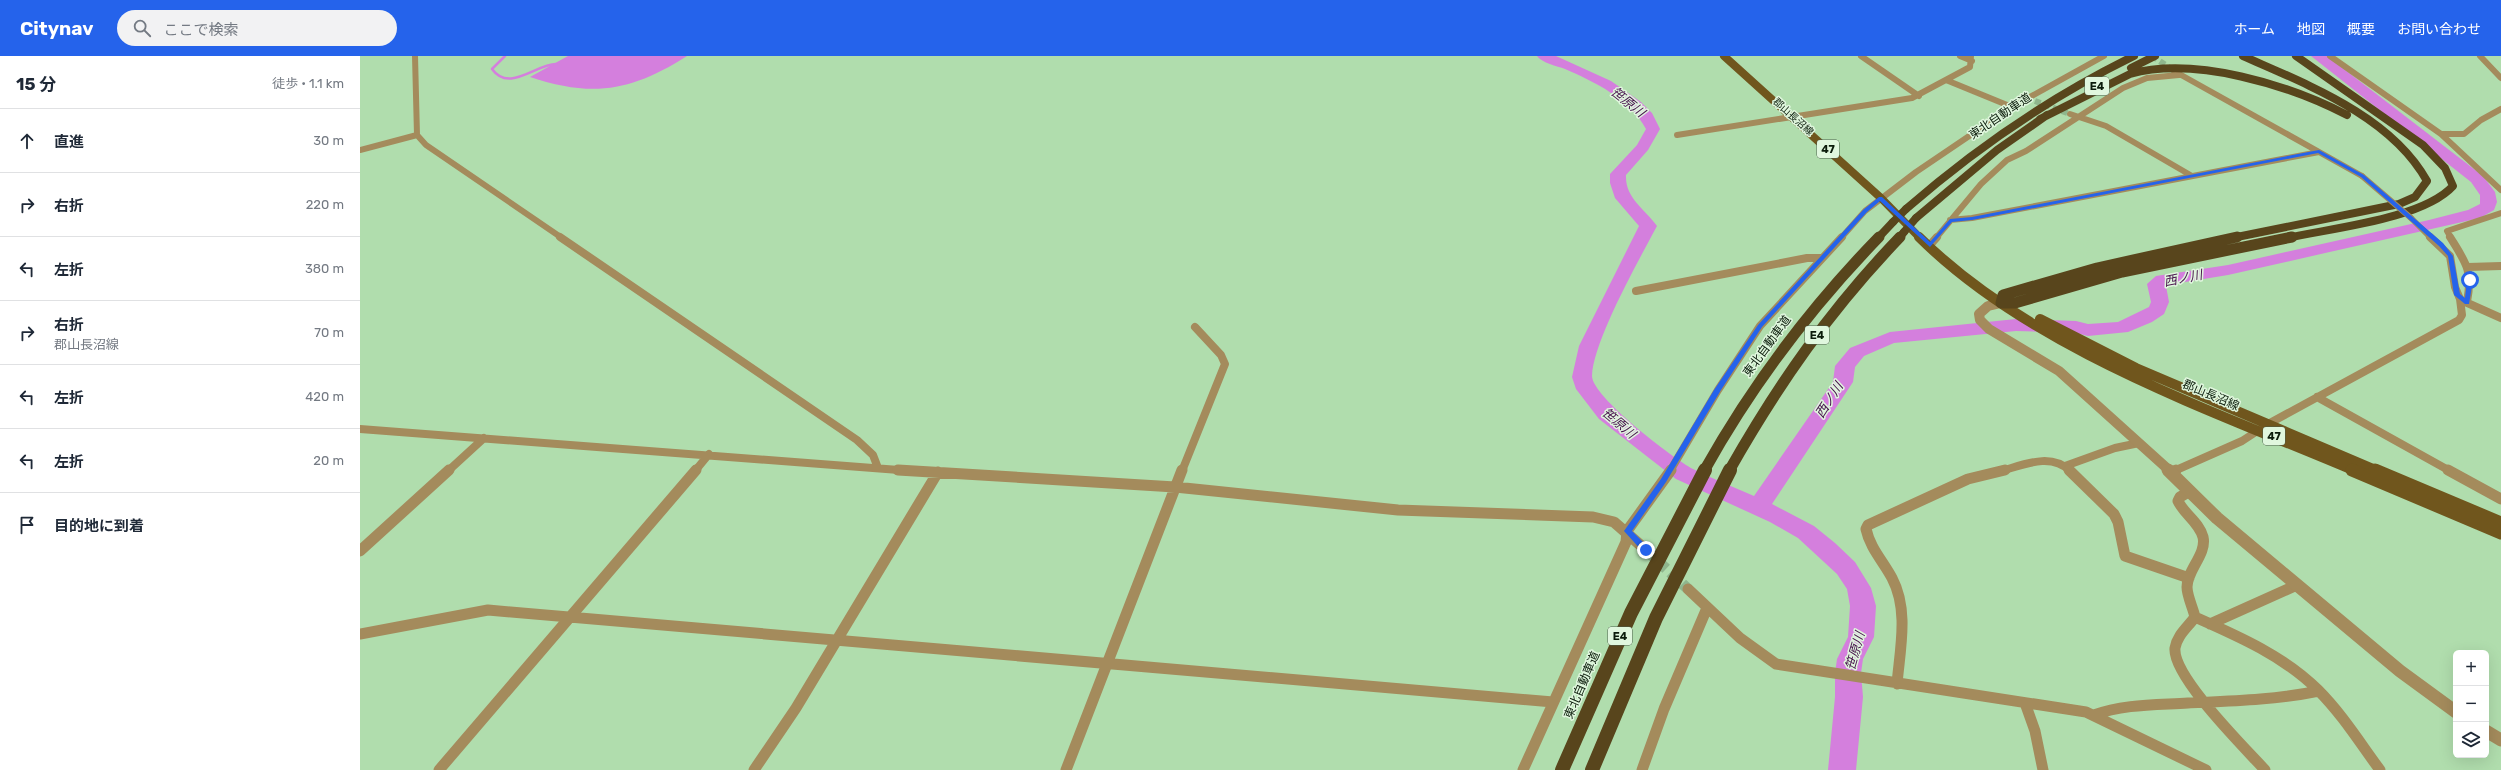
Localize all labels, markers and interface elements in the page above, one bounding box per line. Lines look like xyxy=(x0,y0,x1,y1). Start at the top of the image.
search box xyxy=(117,10,397,46)
text: Citynav xyxy=(20,17,93,40)
icon: search xyxy=(131,17,153,39)
text: ここで検索 xyxy=(163,21,238,39)
text: ホーム xyxy=(2233,21,2275,38)
text: 地図 xyxy=(2297,21,2325,38)
text: 概要 xyxy=(2347,21,2375,38)
text: お問い合わせ xyxy=(2397,21,2481,38)
text: 15 分 xyxy=(16,74,56,94)
text: 徒歩 · 1.1 km xyxy=(272,76,344,91)
road number: E4 xyxy=(2085,77,2109,95)
water label: 笹原川 xyxy=(1608,84,1649,121)
street label: 東北自動車道 xyxy=(1966,90,2034,142)
street label: 郡山長沼線 xyxy=(1770,96,1816,138)
icon: ahead xyxy=(16,130,38,152)
text: 直進 xyxy=(54,133,84,151)
text: 30 m xyxy=(313,133,344,148)
road number: 47 xyxy=(1817,140,1839,158)
icon: right xyxy=(16,194,38,216)
text: 右折 xyxy=(54,197,84,215)
text: 220 m xyxy=(306,197,344,212)
icon: left xyxy=(16,258,38,280)
text: 左折 xyxy=(54,261,84,279)
text: 380 m xyxy=(305,261,344,276)
water label: 西ノ川 xyxy=(2162,267,2206,289)
route start xyxy=(2461,271,2479,289)
street label: 東北自動車道 xyxy=(1740,313,1794,379)
text: 右折 xyxy=(54,316,84,334)
icon: right xyxy=(16,322,38,344)
text: 70 m xyxy=(314,325,344,340)
road number: E4 xyxy=(1805,326,1829,344)
text: 郡山長沼線 xyxy=(54,337,119,352)
street label: 郡山長沼線 xyxy=(2181,377,2241,413)
water label: 西ノ川 xyxy=(1812,378,1847,420)
icon: left xyxy=(16,386,38,408)
text: 左折 xyxy=(54,389,84,407)
text: 420 m xyxy=(305,389,344,404)
water label: 笹原川 xyxy=(1599,405,1640,443)
road number: 47 xyxy=(2263,427,2285,445)
icon: left xyxy=(16,450,38,472)
text: 左折 xyxy=(54,453,84,471)
text: 20 m xyxy=(313,453,344,468)
icon: arrive xyxy=(16,514,38,536)
text: 目的地に到着 xyxy=(54,517,144,535)
route end xyxy=(1637,541,1655,559)
road number: E4 xyxy=(1608,627,1632,645)
water label: 笹原川 xyxy=(1842,628,1868,672)
street label: 東北自動車道 xyxy=(1561,649,1603,721)
map controls xyxy=(2453,650,2489,758)
button: + xyxy=(2453,650,2489,686)
button: − xyxy=(2453,686,2489,722)
button: layers xyxy=(2453,722,2489,758)

